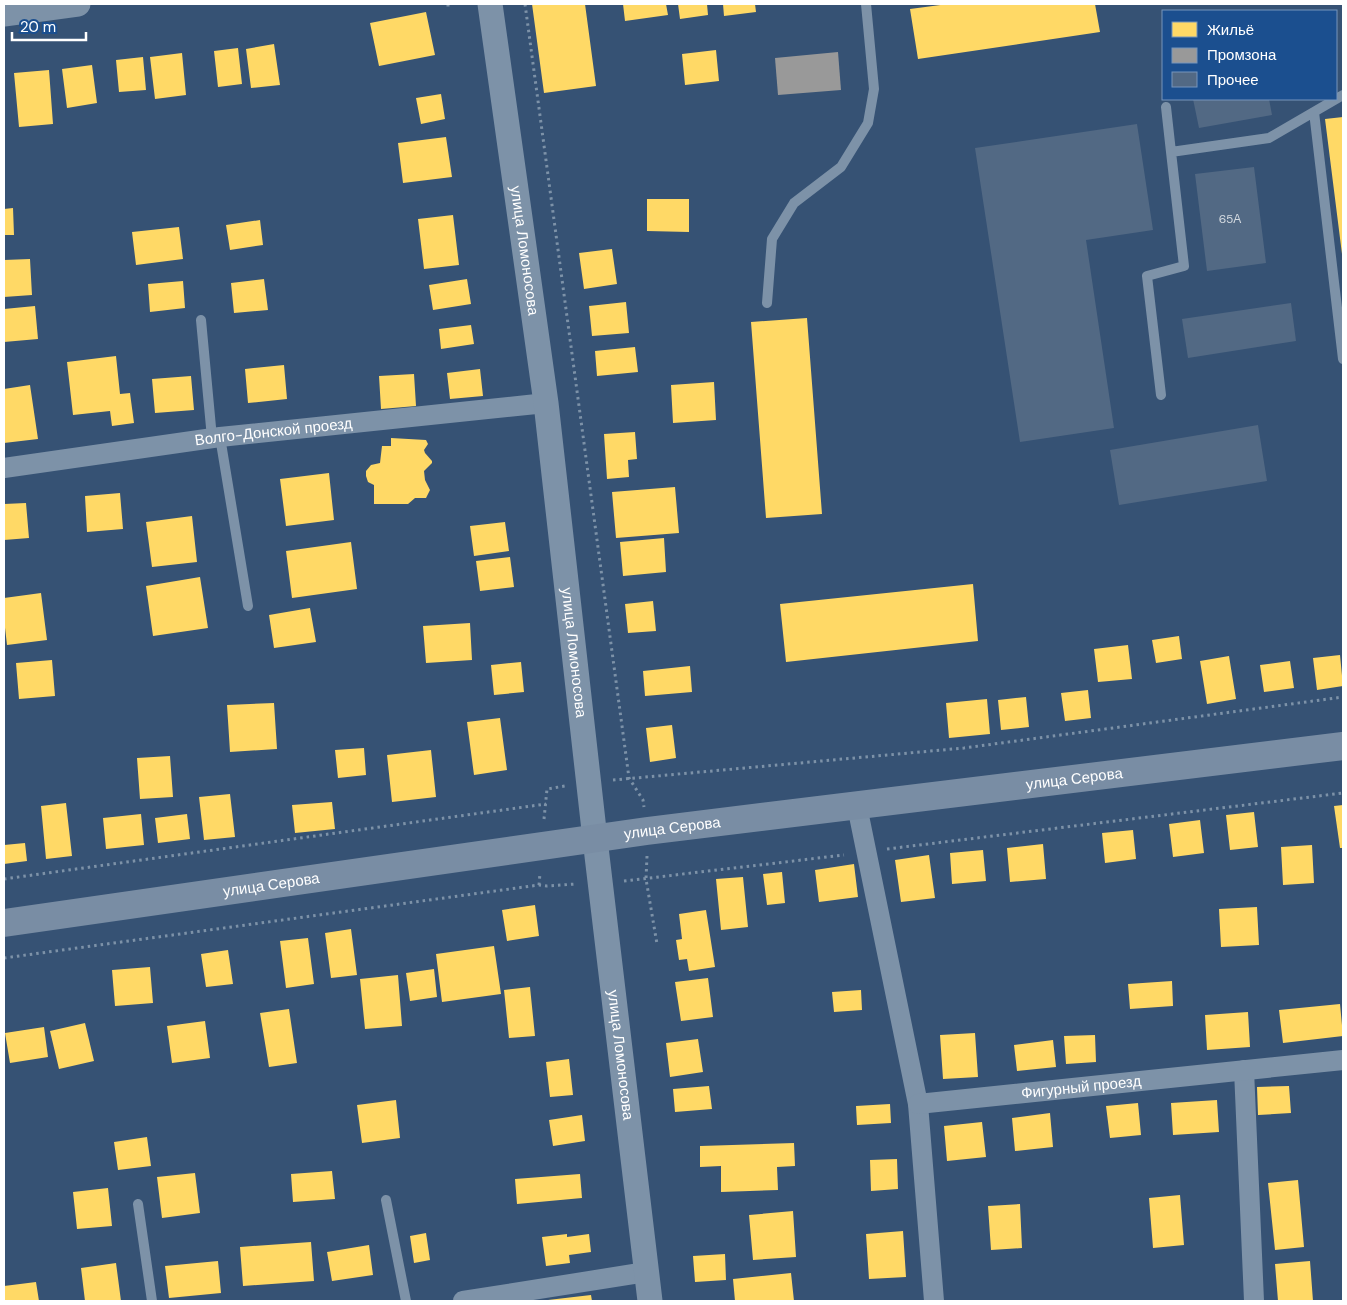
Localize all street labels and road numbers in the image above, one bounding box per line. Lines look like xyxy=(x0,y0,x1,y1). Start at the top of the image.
street label: улица Ломоносова xyxy=(506,184,544,317)
street label: Волго-Донской проезд xyxy=(193,413,354,451)
street label: улица Ломоносова xyxy=(557,586,591,719)
street label: улица Серова xyxy=(1025,763,1124,795)
street label: улица Серова xyxy=(623,812,722,844)
street label: улица Серова xyxy=(222,868,322,902)
street label: улица Ломоносова xyxy=(603,989,638,1122)
street label: Фигурный проезд xyxy=(1020,1071,1142,1103)

